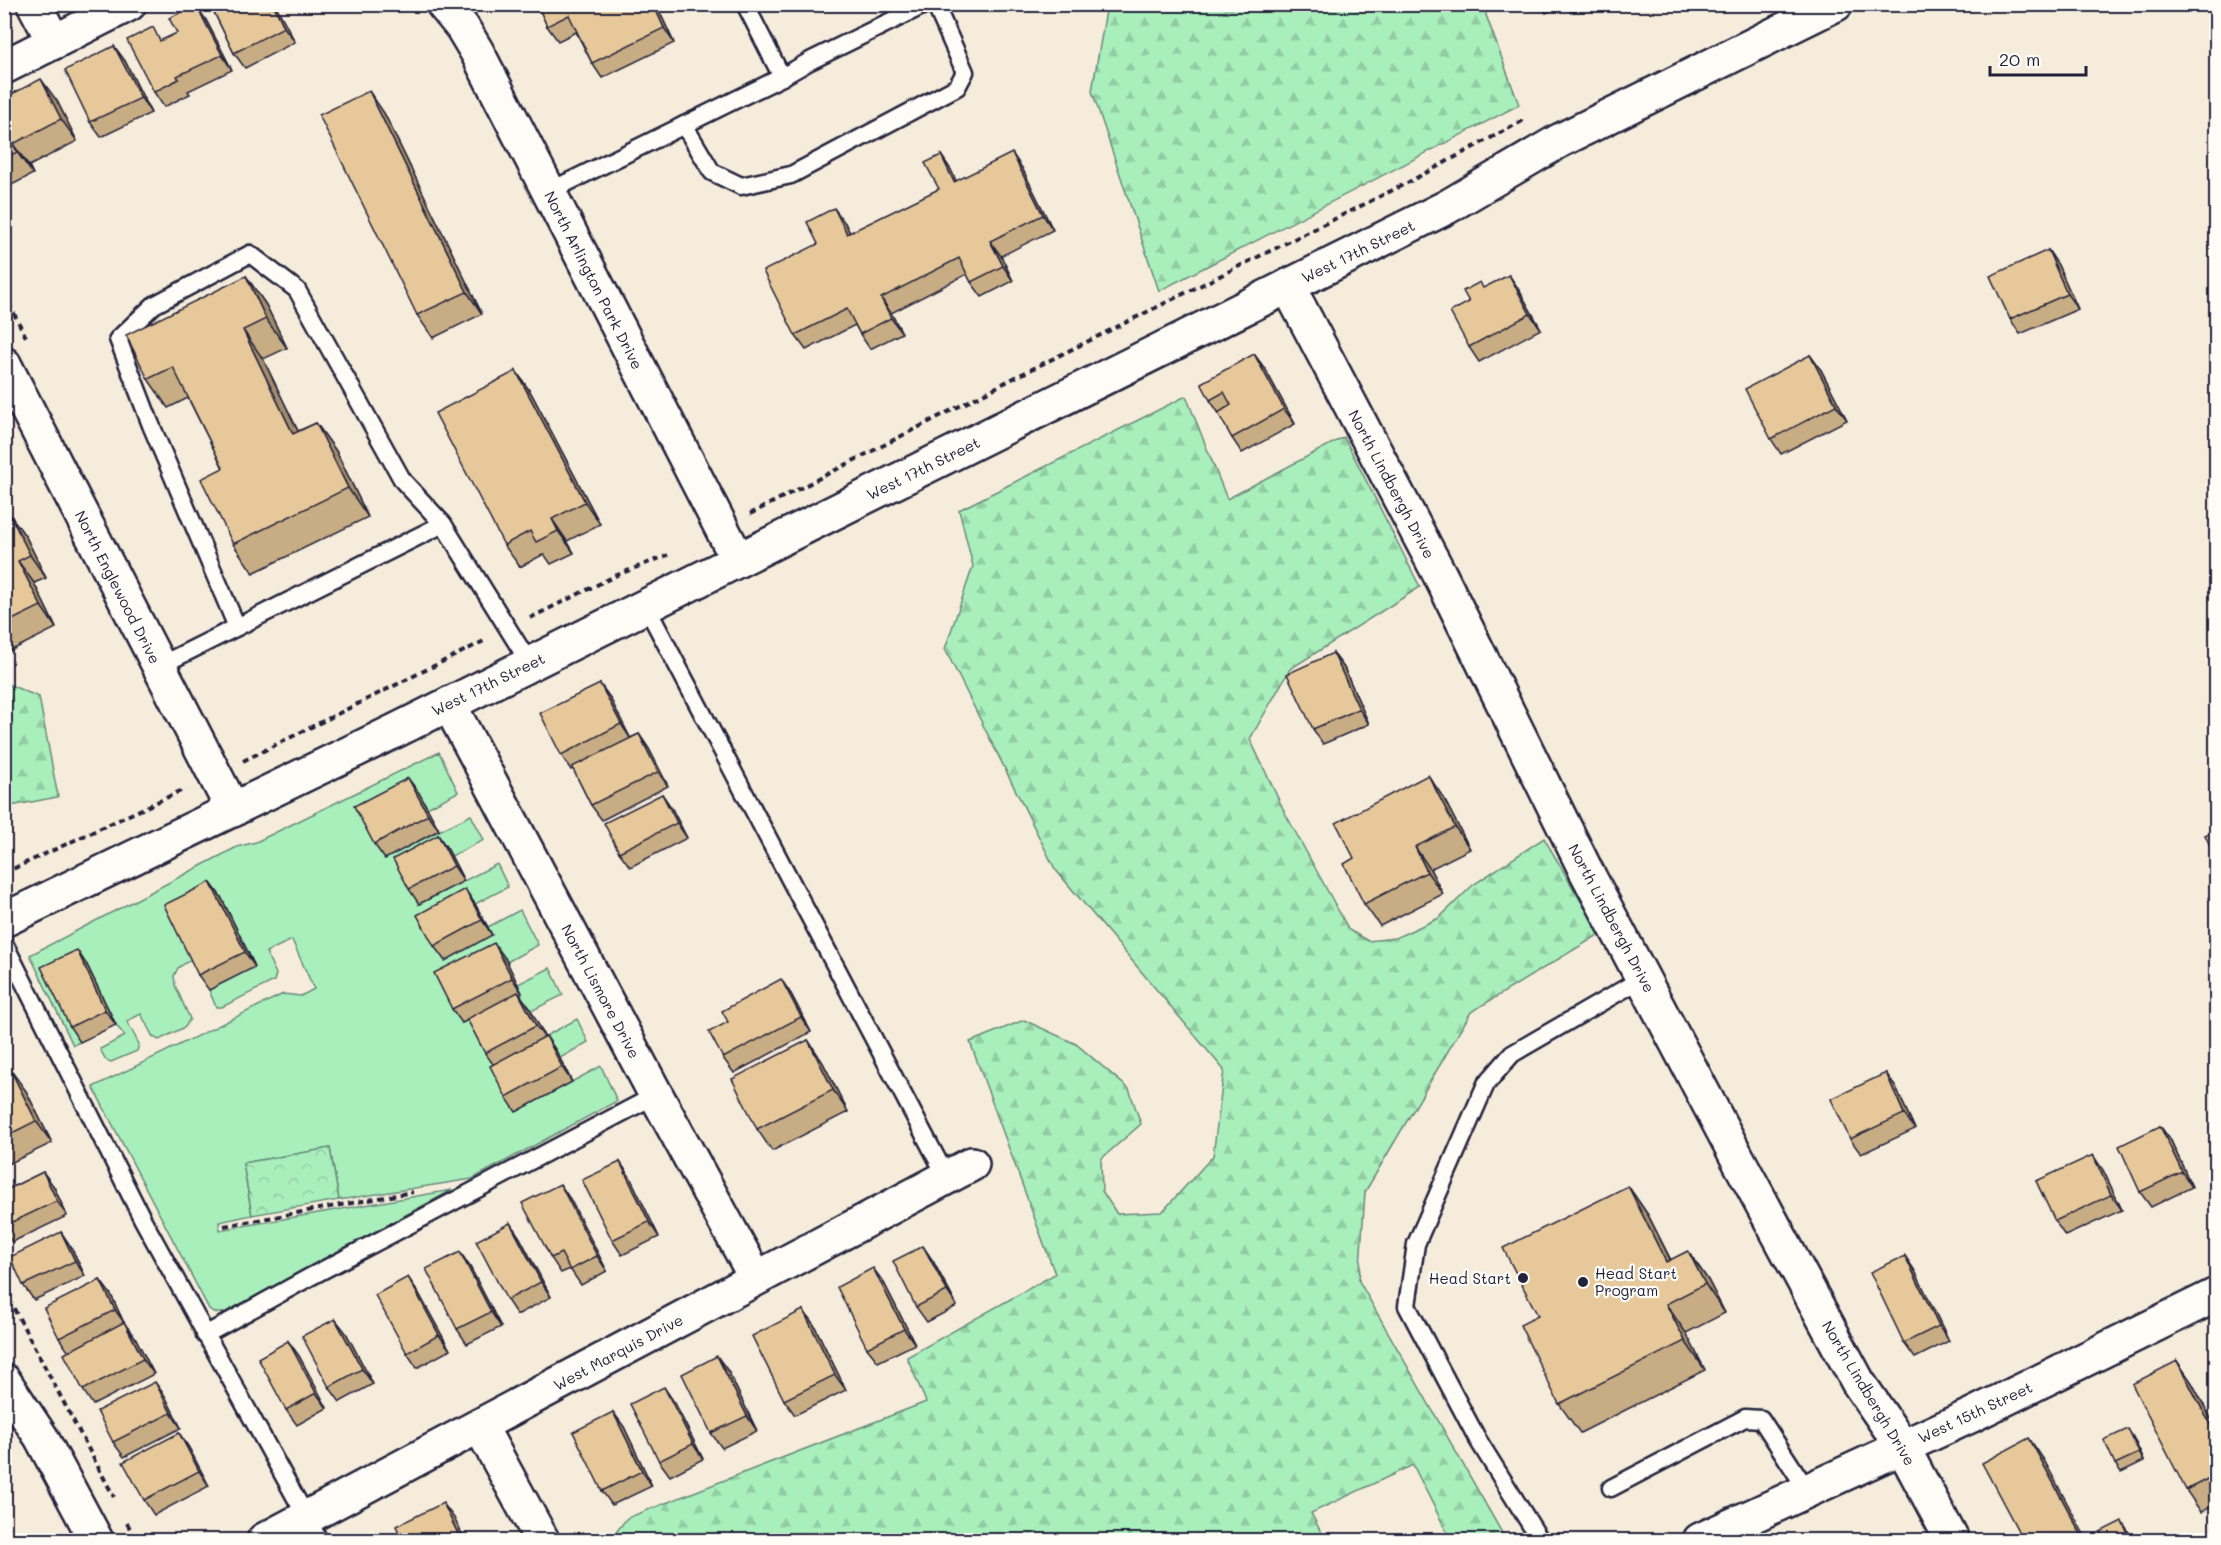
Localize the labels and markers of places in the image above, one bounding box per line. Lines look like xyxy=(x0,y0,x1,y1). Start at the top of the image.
place label: Head Start Program xyxy=(1595,1263,1677,1300)
place label: Head Start xyxy=(1429,1268,1511,1288)
marker: Head Start xyxy=(1516,1271,1530,1285)
marker: Head Start Program xyxy=(1576,1275,1590,1289)

